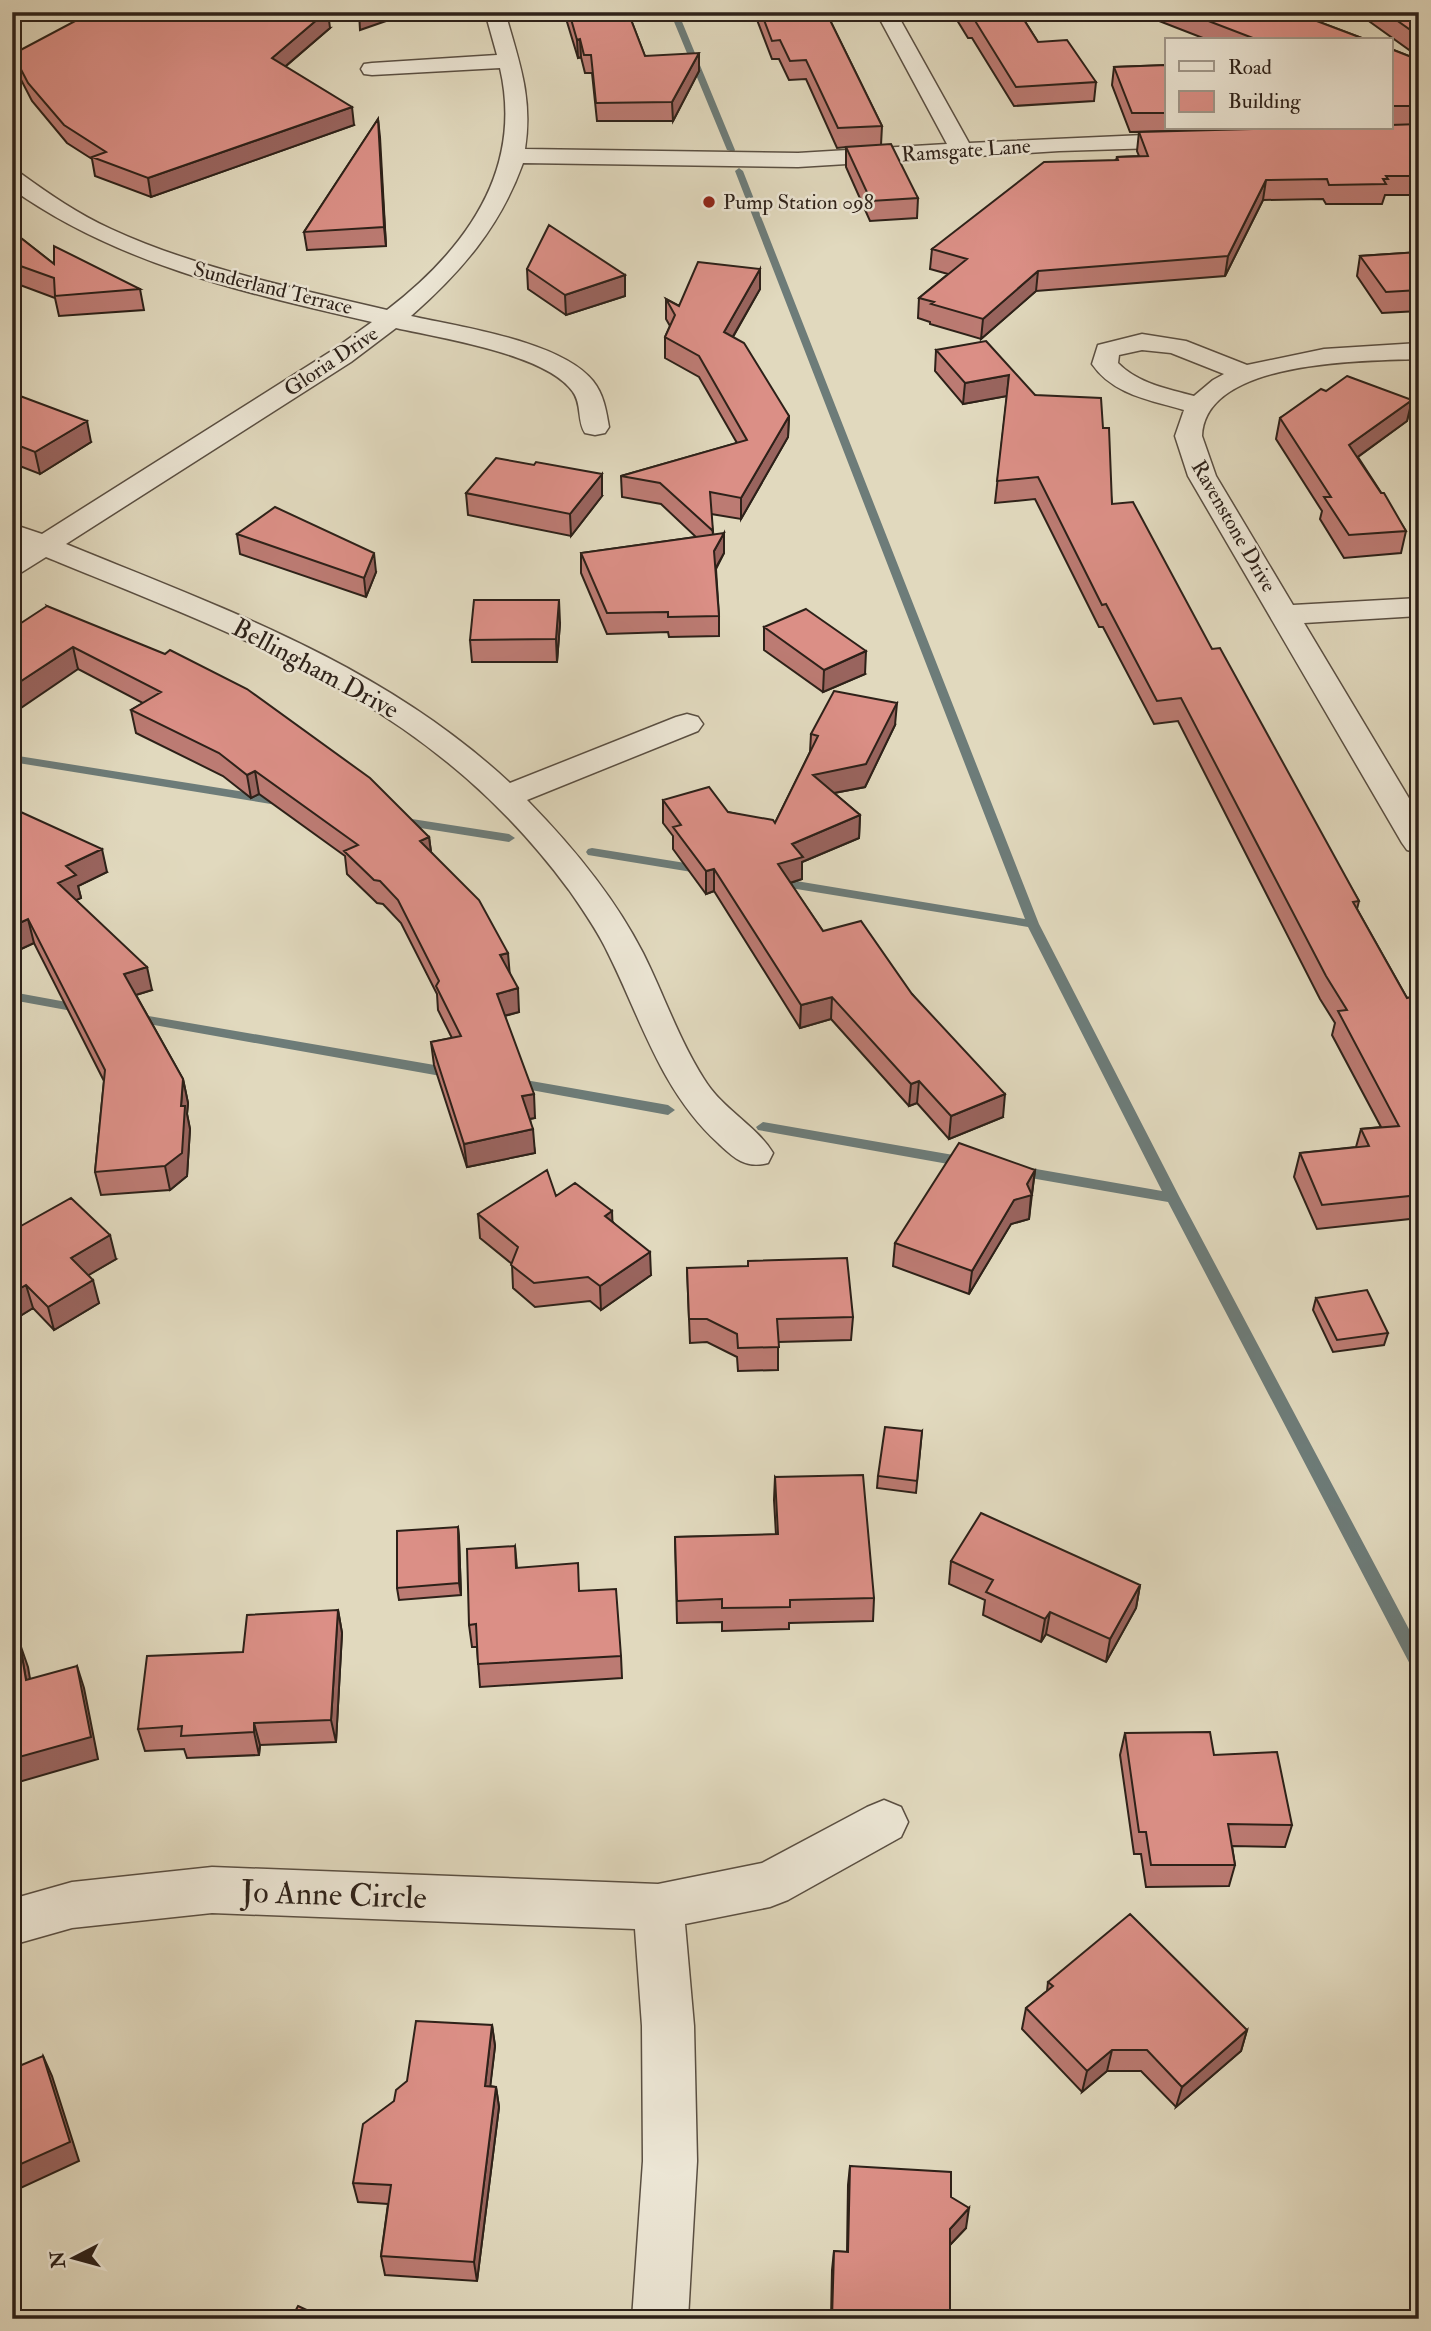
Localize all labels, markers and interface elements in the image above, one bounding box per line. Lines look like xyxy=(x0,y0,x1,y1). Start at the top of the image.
legend xyxy=(1165,38,1392,130)
text: Road xyxy=(1228,54,1273,81)
text: Building xyxy=(1228,88,1301,115)
street label: Ramsgate Lane xyxy=(900,132,1032,168)
place label: Pump Station 098 xyxy=(723,189,874,216)
marker: Pump Station 098 xyxy=(701,194,717,210)
street label: Sunderland Terrace xyxy=(191,256,355,321)
street label: Gloria Drive xyxy=(279,320,384,403)
street label: Ravenstone Drive xyxy=(1185,455,1282,597)
street label: Bellingham Drive xyxy=(227,612,404,726)
street label: Jo Anne Circle xyxy=(239,1872,427,1918)
north arrow xyxy=(38,2222,108,2292)
text: N xyxy=(45,2249,71,2270)

